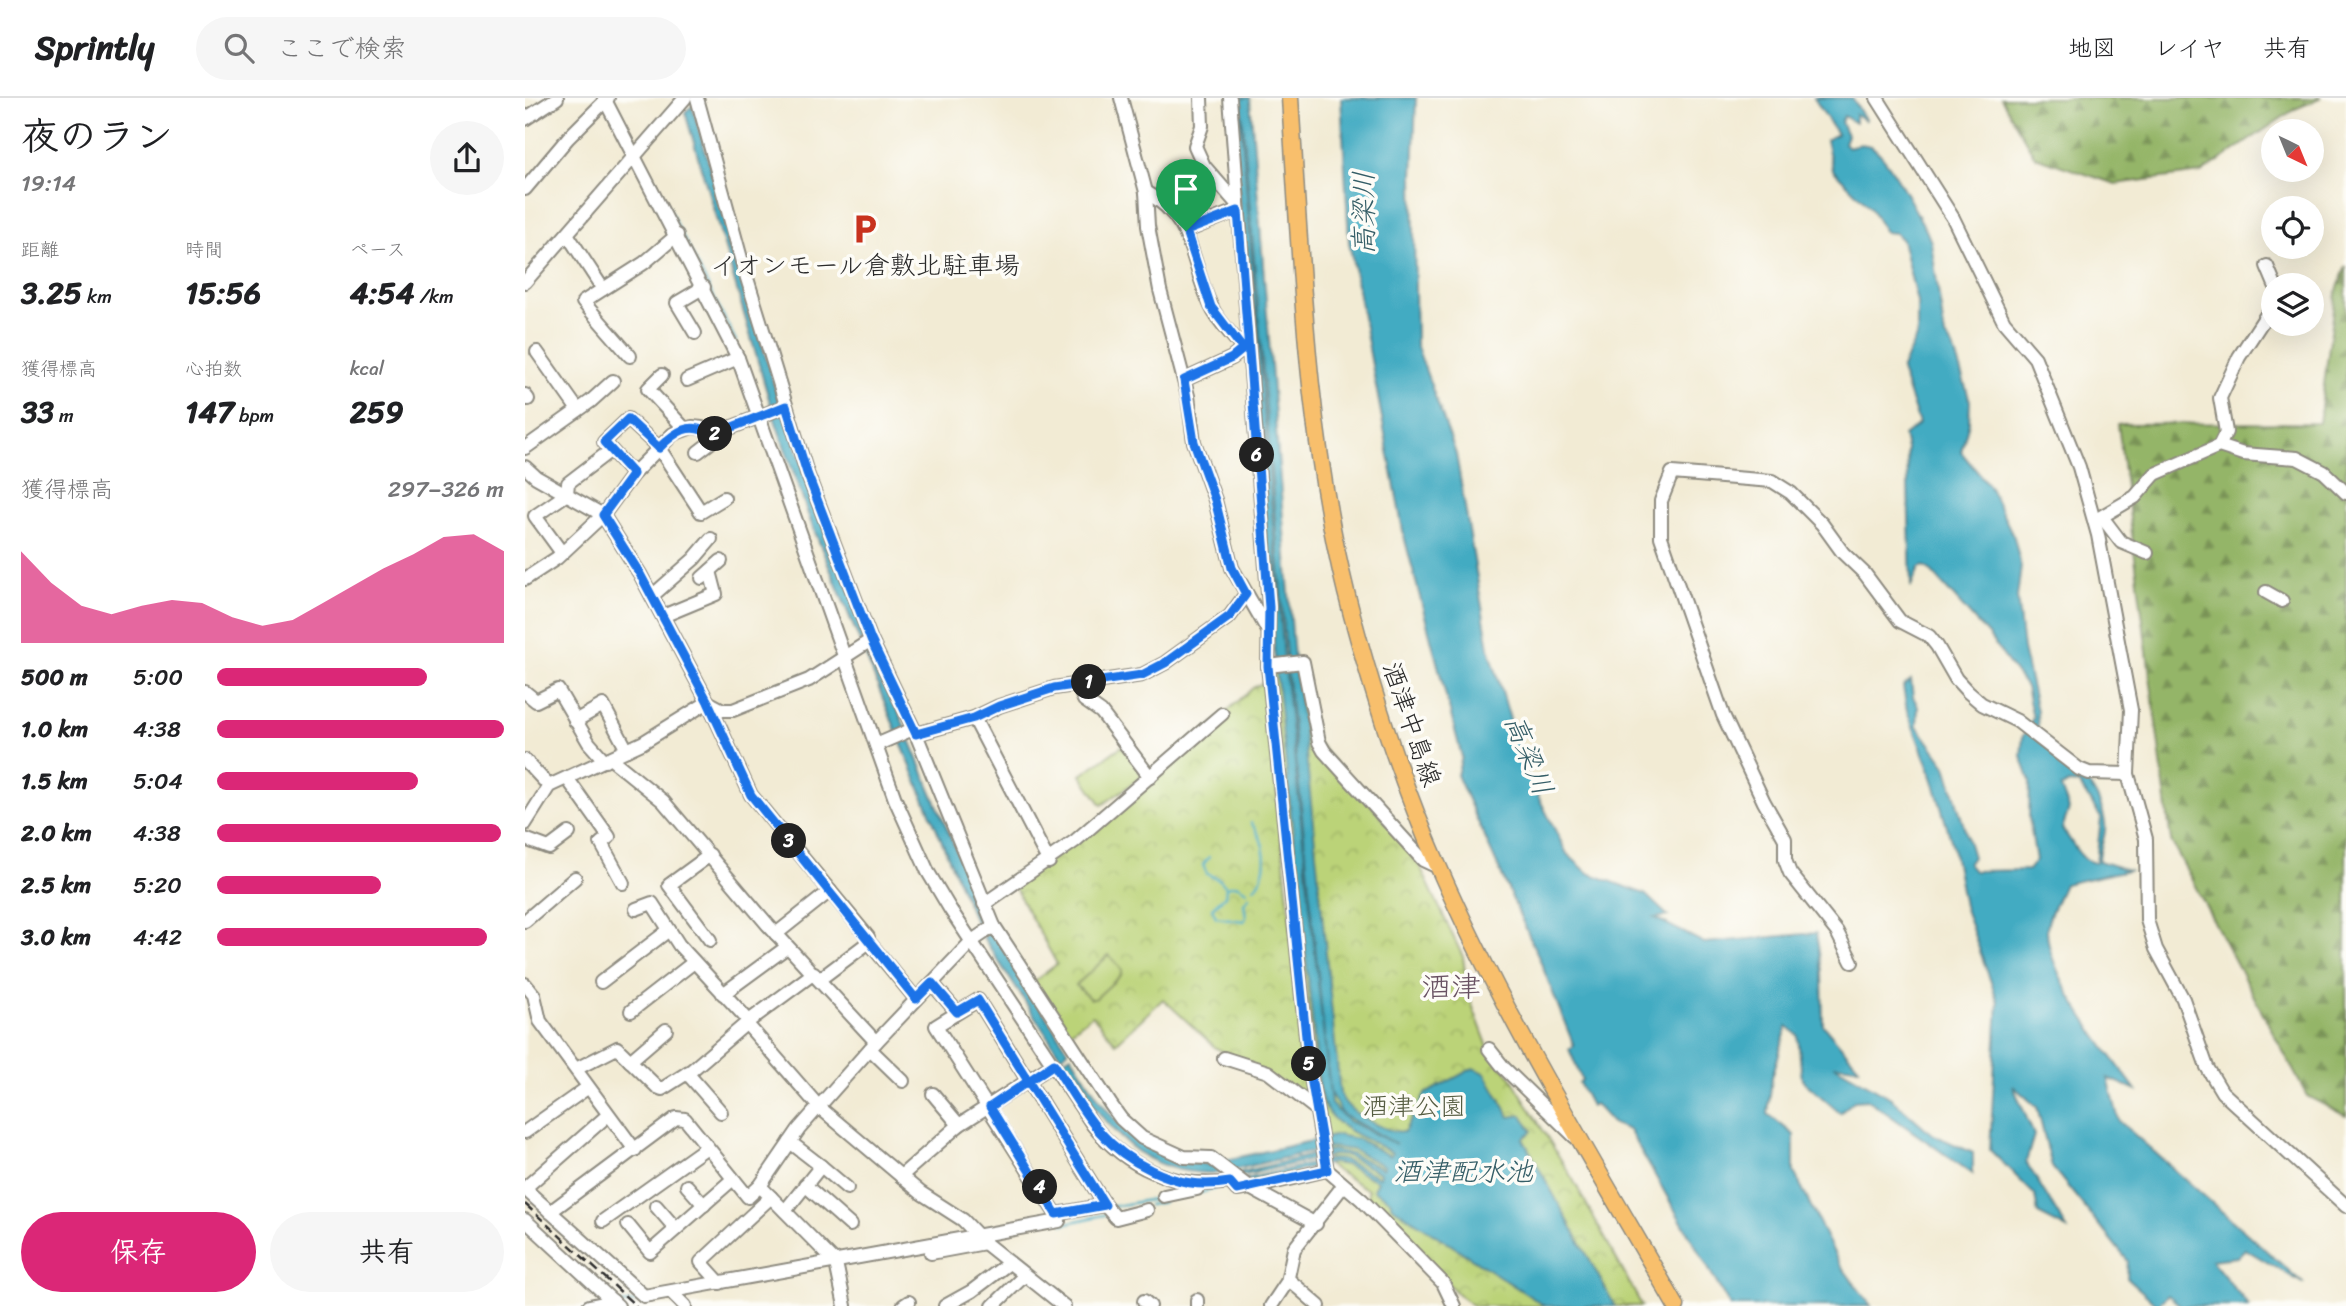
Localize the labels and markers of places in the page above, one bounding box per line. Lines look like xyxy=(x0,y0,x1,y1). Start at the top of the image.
pin xyxy=(1156,159,1216,231)
parking icon: イオンモール倉敷北駐車場 xyxy=(848,212,882,246)
place label: イオンモール倉敷北駐車場 xyxy=(710,242,1020,288)
pin: 2 xyxy=(697,416,733,452)
pin: 6 xyxy=(1239,438,1275,472)
pin: 1 xyxy=(1071,664,1107,700)
pin: 3 xyxy=(771,824,807,858)
pin: 5 xyxy=(1291,1046,1327,1082)
pin: 4 xyxy=(1023,1170,1057,1204)

